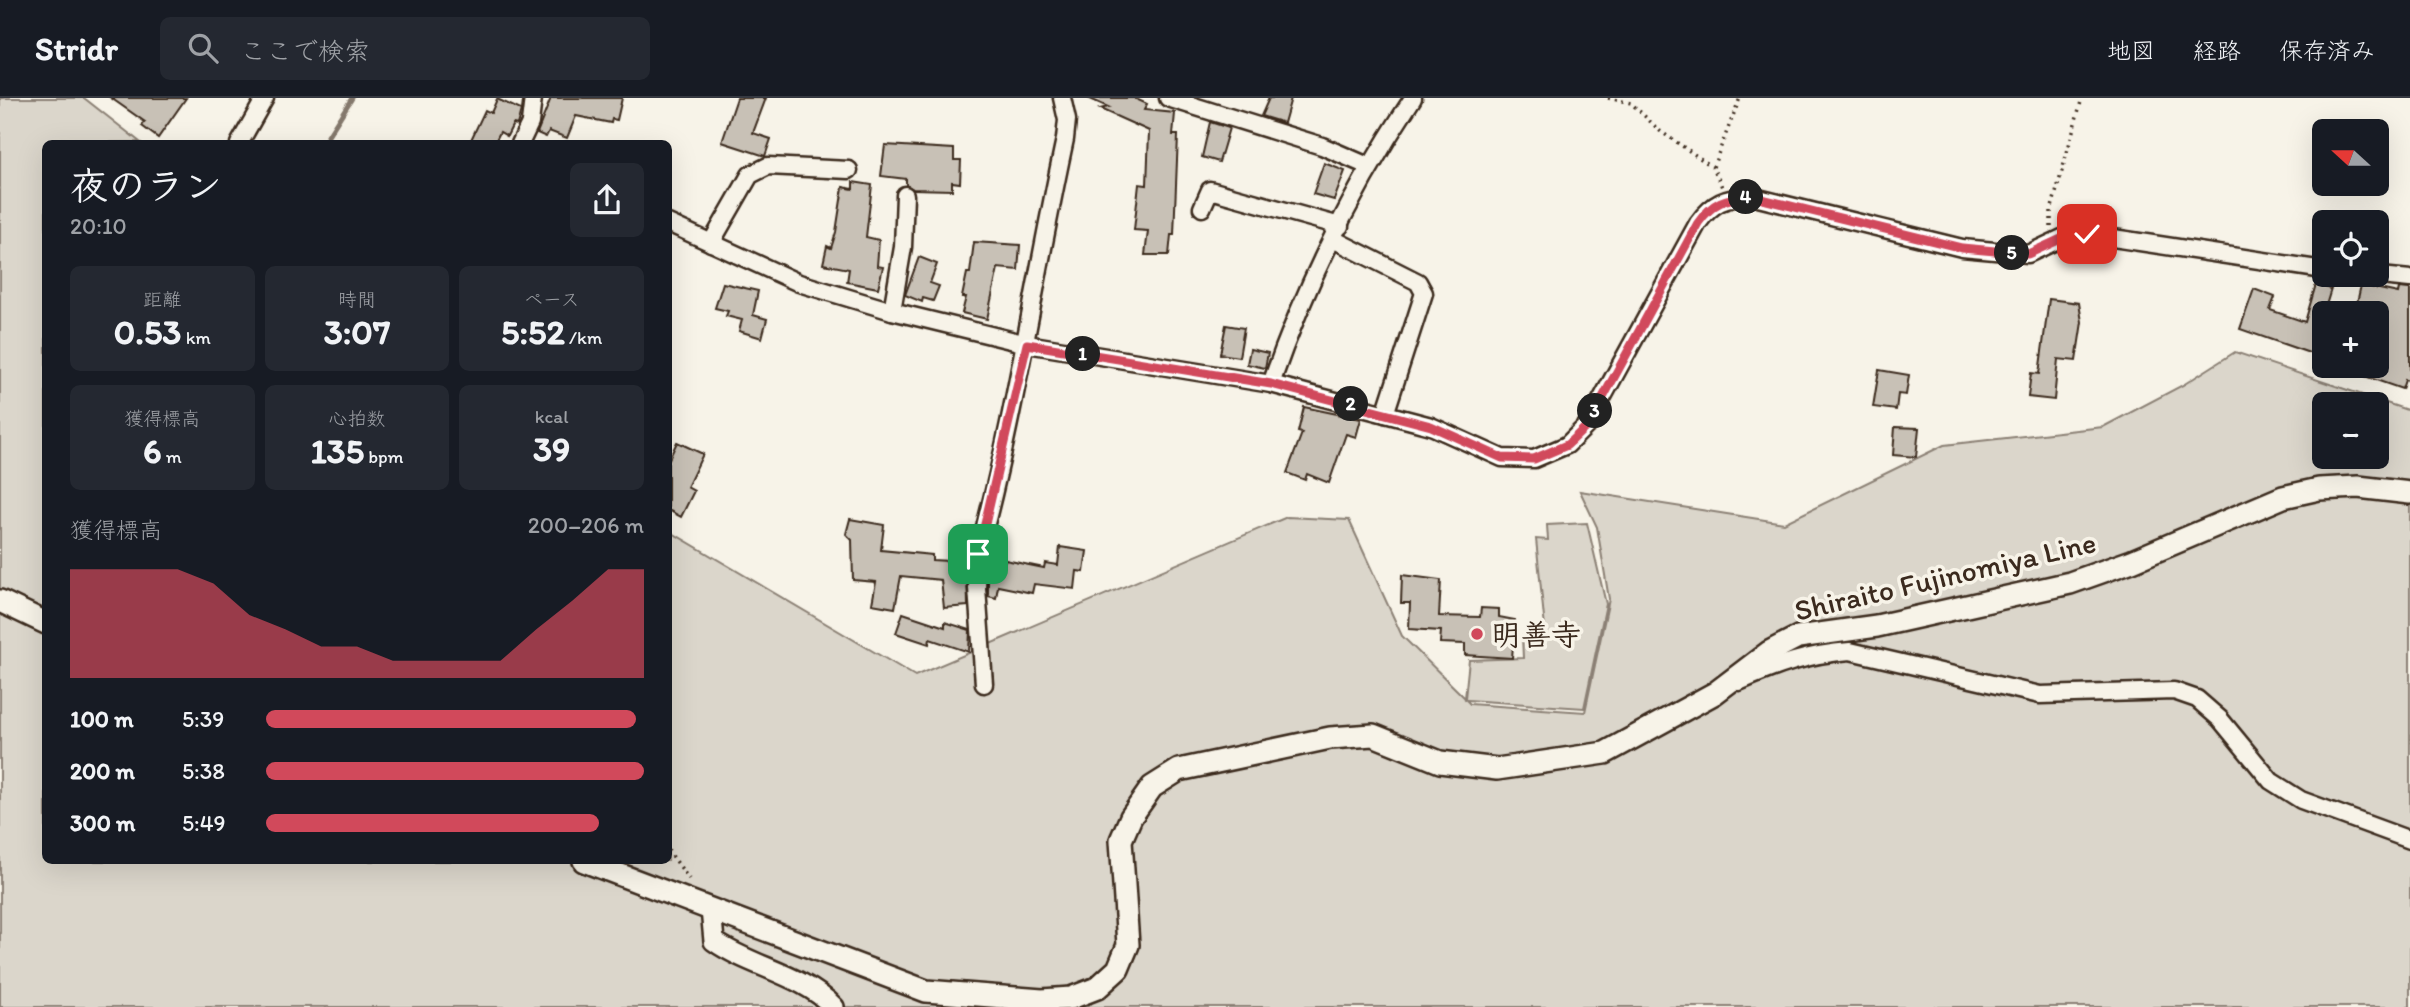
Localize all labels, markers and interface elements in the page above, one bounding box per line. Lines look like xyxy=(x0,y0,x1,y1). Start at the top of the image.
search box xyxy=(160,17,650,80)
text: Stridr xyxy=(35,29,118,68)
icon: search xyxy=(184,29,222,67)
text: ここで検索 xyxy=(240,35,370,67)
text: 地図 xyxy=(2107,36,2155,65)
text: 経路 xyxy=(2193,36,2241,65)
text: 保存済み xyxy=(2279,36,2375,65)
north arrow xyxy=(2312,119,2389,196)
map controls xyxy=(2312,119,2389,469)
text: 夜のラン xyxy=(70,163,222,209)
button: share xyxy=(570,163,644,237)
pin: 4 xyxy=(1728,180,1764,214)
text: 4 xyxy=(1740,185,1751,208)
pin xyxy=(2057,204,2117,264)
button: locate xyxy=(2312,210,2389,287)
text: 20:10 xyxy=(70,212,127,240)
icon: check xyxy=(2068,215,2106,253)
pin: 5 xyxy=(1994,236,2030,270)
text: 5 xyxy=(2007,241,2016,264)
text: 距離 xyxy=(143,288,181,311)
text: 時間 xyxy=(338,288,376,311)
text: ペース xyxy=(524,288,580,311)
button: + xyxy=(2312,301,2389,378)
text: 0.53 xyxy=(114,311,181,353)
text: 3:07 xyxy=(324,311,390,353)
text: 5:52 xyxy=(501,311,565,353)
text: km xyxy=(181,326,211,349)
text: /km xyxy=(565,326,602,349)
pin: 1 xyxy=(1066,336,1100,372)
text: 1 xyxy=(1078,342,1087,365)
pin: 2 xyxy=(1334,386,1368,422)
text: 2 xyxy=(1346,392,1356,415)
button: − xyxy=(2312,392,2389,469)
pin: 3 xyxy=(1578,394,1612,428)
text: 3 xyxy=(1589,399,1600,422)
text: kcal xyxy=(535,405,569,428)
text: 獲得標高 xyxy=(124,407,200,430)
text: 心拍数 xyxy=(328,407,386,430)
text: 39 xyxy=(533,428,570,470)
text: 6 xyxy=(143,430,161,472)
text: 135 xyxy=(310,430,364,472)
text: m xyxy=(161,445,182,468)
text: bpm xyxy=(364,445,404,468)
text: 200–206 m xyxy=(528,511,644,539)
text: 獲得標高 xyxy=(70,516,162,544)
street label: Shiraito Fujinomiya Line xyxy=(1791,523,2099,629)
pin xyxy=(948,524,1008,584)
icon: arrive xyxy=(959,535,997,573)
place label: 明善寺 xyxy=(1491,616,1581,653)
marker: 明善寺 xyxy=(1469,626,1485,642)
text: 100 m xyxy=(70,705,134,733)
text: 5:39 xyxy=(182,705,224,733)
text: 200 m xyxy=(70,757,135,785)
text: 5:38 xyxy=(182,757,225,785)
text: 300 m xyxy=(70,809,135,837)
text: 5:49 xyxy=(182,809,226,837)

